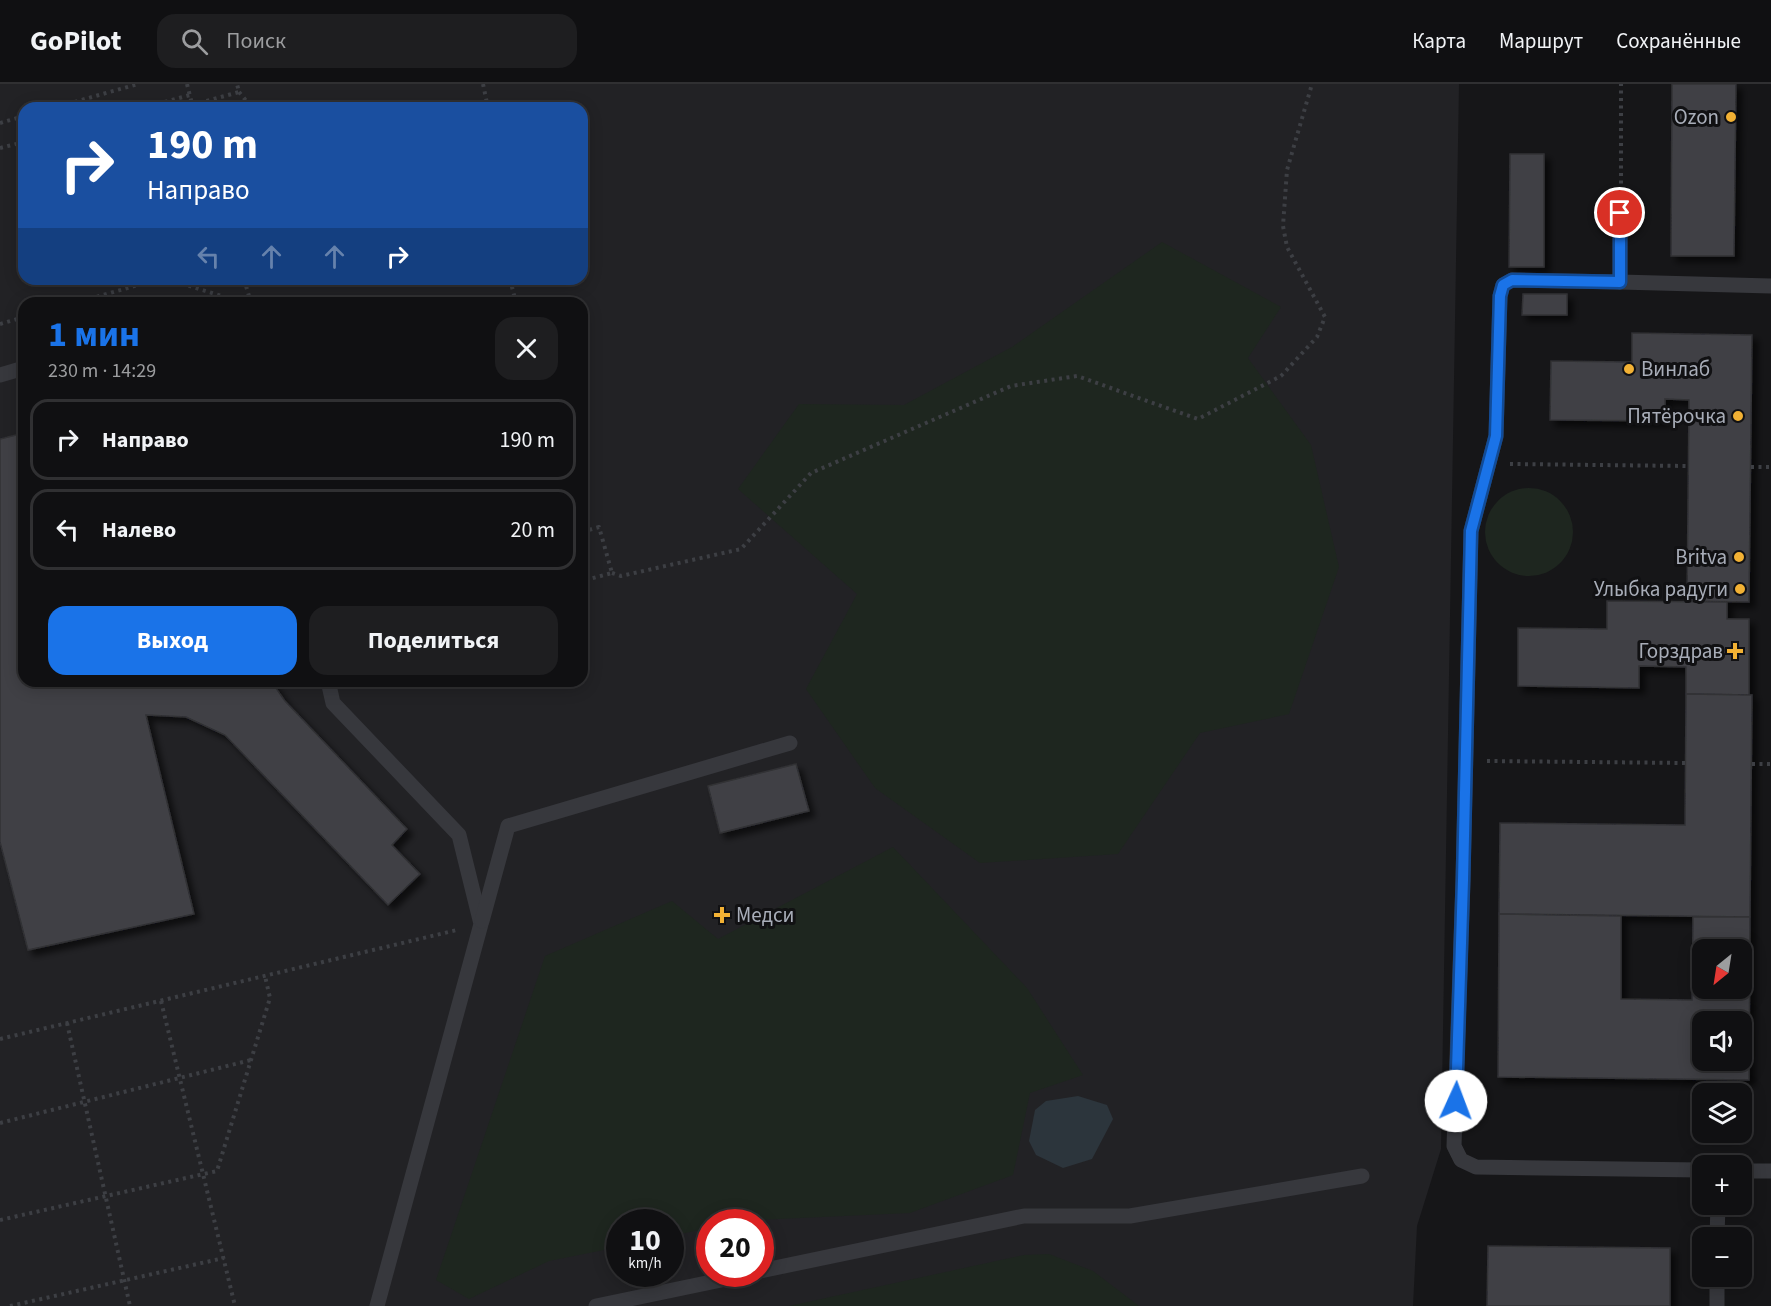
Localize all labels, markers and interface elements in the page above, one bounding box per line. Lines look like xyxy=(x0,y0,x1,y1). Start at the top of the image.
search box xyxy=(157,14,577,68)
text: GoPilot xyxy=(30,21,121,61)
icon: search xyxy=(178,25,211,58)
text: Поиск xyxy=(226,25,286,57)
text: Карта xyxy=(1412,26,1466,56)
text: Маршрут xyxy=(1499,26,1583,56)
text: Сохранённые xyxy=(1616,26,1741,56)
place label: Ozon xyxy=(1674,102,1719,132)
marker: Ozon xyxy=(1724,110,1738,124)
text: 190 m xyxy=(147,115,258,175)
icon: right xyxy=(48,126,126,204)
text: Направо xyxy=(147,171,250,210)
pin xyxy=(1594,187,1645,238)
icon: arrive xyxy=(1603,196,1636,229)
icon: left xyxy=(192,240,225,273)
icon: ahead xyxy=(255,240,288,273)
icon: ahead xyxy=(318,240,351,273)
icon: right xyxy=(381,240,414,273)
text: 1 мин xyxy=(48,309,140,360)
button: close xyxy=(495,317,558,380)
place label: Винлаб xyxy=(1641,354,1710,384)
text: 230 m · 14:29 xyxy=(48,357,156,385)
marker: Винлаб xyxy=(1622,362,1636,376)
place label: Пятёрочка xyxy=(1627,401,1726,431)
marker: Пятёрочка xyxy=(1731,409,1745,423)
icon: right xyxy=(51,423,84,456)
text: Направо xyxy=(102,424,189,456)
text: 190 m xyxy=(500,424,555,456)
icon: left xyxy=(51,513,84,546)
text: Налево xyxy=(102,514,176,546)
text: 20 m xyxy=(510,514,555,546)
place label: Britva xyxy=(1675,542,1727,572)
marker: Britva xyxy=(1732,550,1746,564)
place label: Улыбка радуги xyxy=(1594,574,1728,604)
marker: Улыбка радуги xyxy=(1733,582,1747,596)
button: Выход xyxy=(48,606,297,675)
button: Поделиться xyxy=(309,606,558,675)
place label: Горздрав xyxy=(1638,636,1723,666)
marker: Горздрав xyxy=(1728,644,1742,658)
place label: Медси xyxy=(736,900,794,930)
marker: Медси xyxy=(713,906,731,924)
north arrow xyxy=(1692,939,1752,999)
map controls xyxy=(1692,939,1752,1287)
button: sound xyxy=(1692,1011,1752,1071)
position arrow xyxy=(1424,1069,1488,1133)
button: layers xyxy=(1692,1083,1752,1143)
button: + xyxy=(1692,1155,1752,1215)
speed limit sign: 20 xyxy=(696,1209,774,1287)
text: 10 xyxy=(629,1219,661,1262)
button: − xyxy=(1692,1227,1752,1287)
text: km/h xyxy=(628,1253,662,1274)

